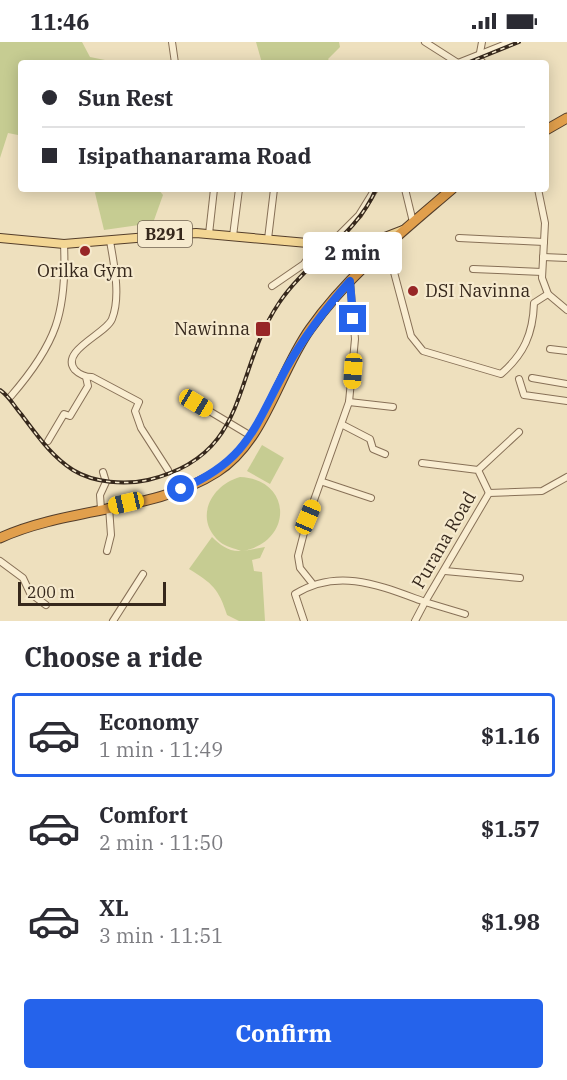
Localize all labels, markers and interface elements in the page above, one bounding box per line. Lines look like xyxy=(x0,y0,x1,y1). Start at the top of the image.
text: 11:46 xyxy=(30,7,89,36)
text: Sun Rest xyxy=(78,83,173,112)
text: Isipathanarama Road xyxy=(78,141,311,170)
road number: B291 xyxy=(138,221,192,247)
callout: 2 min xyxy=(304,232,403,274)
text: 2 min xyxy=(325,239,381,266)
marker: Orilka Gym xyxy=(78,244,92,258)
place label: Orilka Gym xyxy=(37,259,133,282)
place label: DSI Navinna xyxy=(425,279,530,302)
marker: DSI Navinna xyxy=(406,284,420,298)
route end xyxy=(339,305,366,332)
place label: Nawinna xyxy=(174,317,250,340)
marker: Nawinna xyxy=(254,320,272,338)
car xyxy=(343,352,363,390)
car xyxy=(176,386,216,420)
route start xyxy=(167,475,194,502)
street label: Purana Road xyxy=(406,487,481,593)
car xyxy=(106,490,146,516)
car xyxy=(293,497,323,537)
scale bar xyxy=(18,579,166,606)
text: 200 m xyxy=(27,582,75,602)
text: Choose a ride xyxy=(24,639,203,674)
text: Economy xyxy=(99,707,199,736)
icon: car xyxy=(27,708,81,762)
text: $1.16 xyxy=(481,721,540,750)
text: 1 min · 11:49 xyxy=(99,736,223,763)
text: Comfort xyxy=(99,800,188,829)
icon: car xyxy=(27,801,81,855)
text: $1.57 xyxy=(481,814,540,843)
text: 2 min · 11:50 xyxy=(99,829,223,856)
text: XL xyxy=(99,893,129,922)
icon: car xyxy=(27,894,81,948)
text: $1.98 xyxy=(481,907,540,936)
text: 3 min · 11:51 xyxy=(99,922,223,949)
button: Confirm xyxy=(24,999,543,1068)

